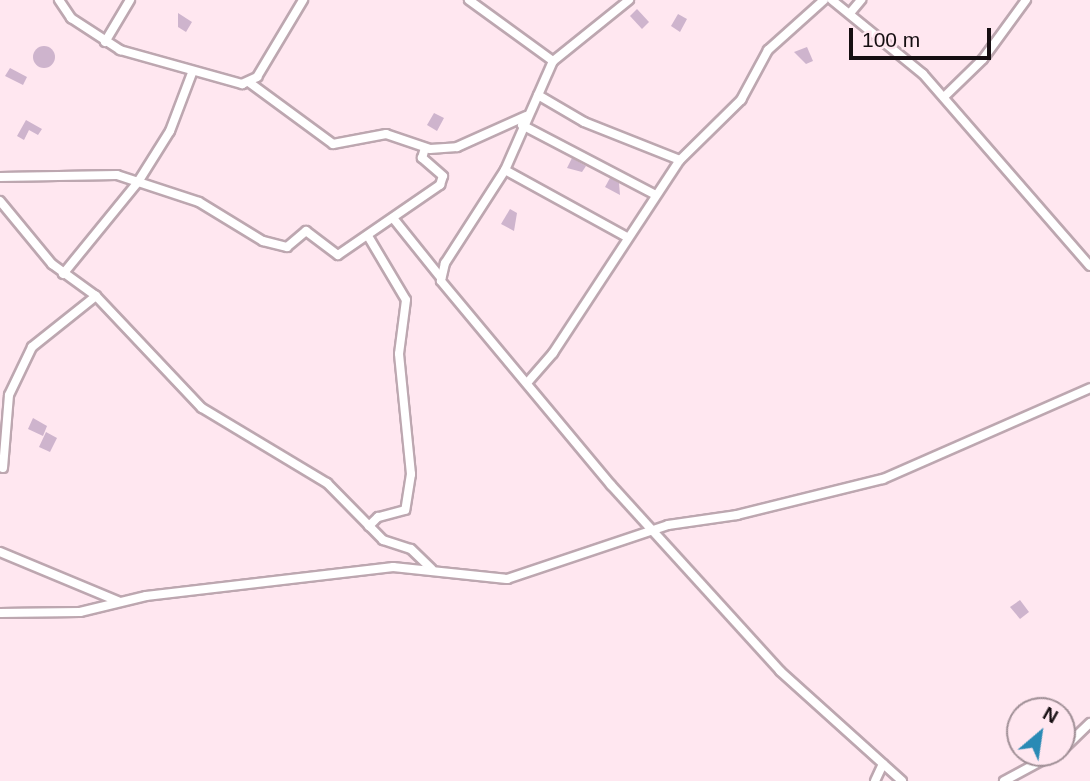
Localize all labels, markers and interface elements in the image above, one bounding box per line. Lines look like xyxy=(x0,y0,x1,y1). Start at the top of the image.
scale bar xyxy=(852,14,994,58)
text: 100 m xyxy=(862,28,920,51)
north arrow xyxy=(1006,697,1076,767)
text: N xyxy=(1039,702,1062,727)

